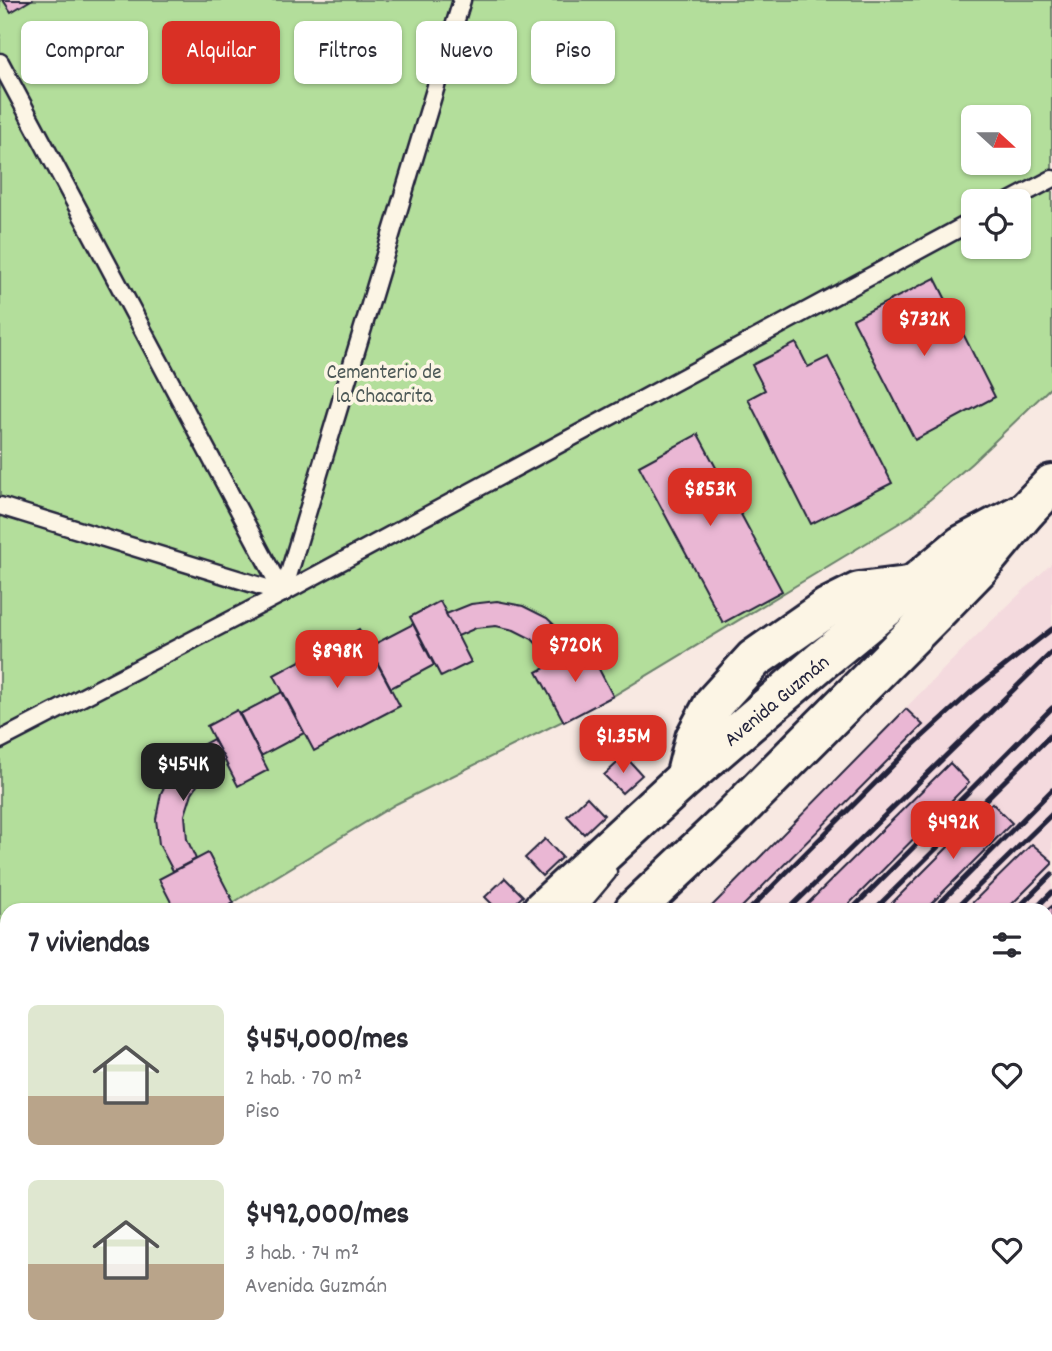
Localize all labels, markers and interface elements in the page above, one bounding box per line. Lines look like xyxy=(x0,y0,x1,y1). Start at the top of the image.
chip: Comprar xyxy=(21,21,148,84)
chip: Alquilar xyxy=(162,21,280,84)
chip: Filtros xyxy=(294,21,402,84)
chip: Nuevo xyxy=(416,21,517,84)
chip: Piso xyxy=(531,21,615,84)
north arrow xyxy=(961,105,1031,175)
map controls xyxy=(961,105,1031,259)
button: locate xyxy=(961,189,1031,259)
pin: $732K xyxy=(875,298,973,358)
text: $732K xyxy=(898,304,950,337)
park label: Cementerio de la Chacarita xyxy=(327,359,441,413)
pin: $853K xyxy=(661,468,759,528)
text: $853K xyxy=(684,474,736,507)
pin: $720K xyxy=(526,624,624,684)
pin: $898K xyxy=(288,630,386,690)
text: $720K xyxy=(548,630,602,663)
text: $898K xyxy=(311,636,363,669)
street label: Avenida Guzmán xyxy=(719,649,837,755)
pin: $1.35M xyxy=(566,716,680,775)
text: $1.35M xyxy=(596,721,650,754)
pin: $454K xyxy=(134,744,232,803)
text: $454K xyxy=(157,749,209,782)
pin: $492K xyxy=(904,802,1002,861)
text: $492K xyxy=(927,807,979,840)
text: 7 viviendas xyxy=(28,924,150,967)
icon: filters xyxy=(988,926,1026,964)
text: $454,000/mes xyxy=(245,1020,409,1063)
icon: home xyxy=(84,1033,168,1117)
icon: heart xyxy=(988,1056,1026,1094)
text: 2 hab. · 70 m² xyxy=(245,1063,362,1096)
text: Piso xyxy=(245,1096,280,1129)
text: $492,000/mes xyxy=(245,1195,409,1238)
icon: home xyxy=(84,1208,168,1292)
icon: heart xyxy=(988,1231,1026,1269)
text: 3 hab. · 74 m² xyxy=(245,1238,359,1271)
text: Avenida Guzmán xyxy=(245,1271,387,1304)

